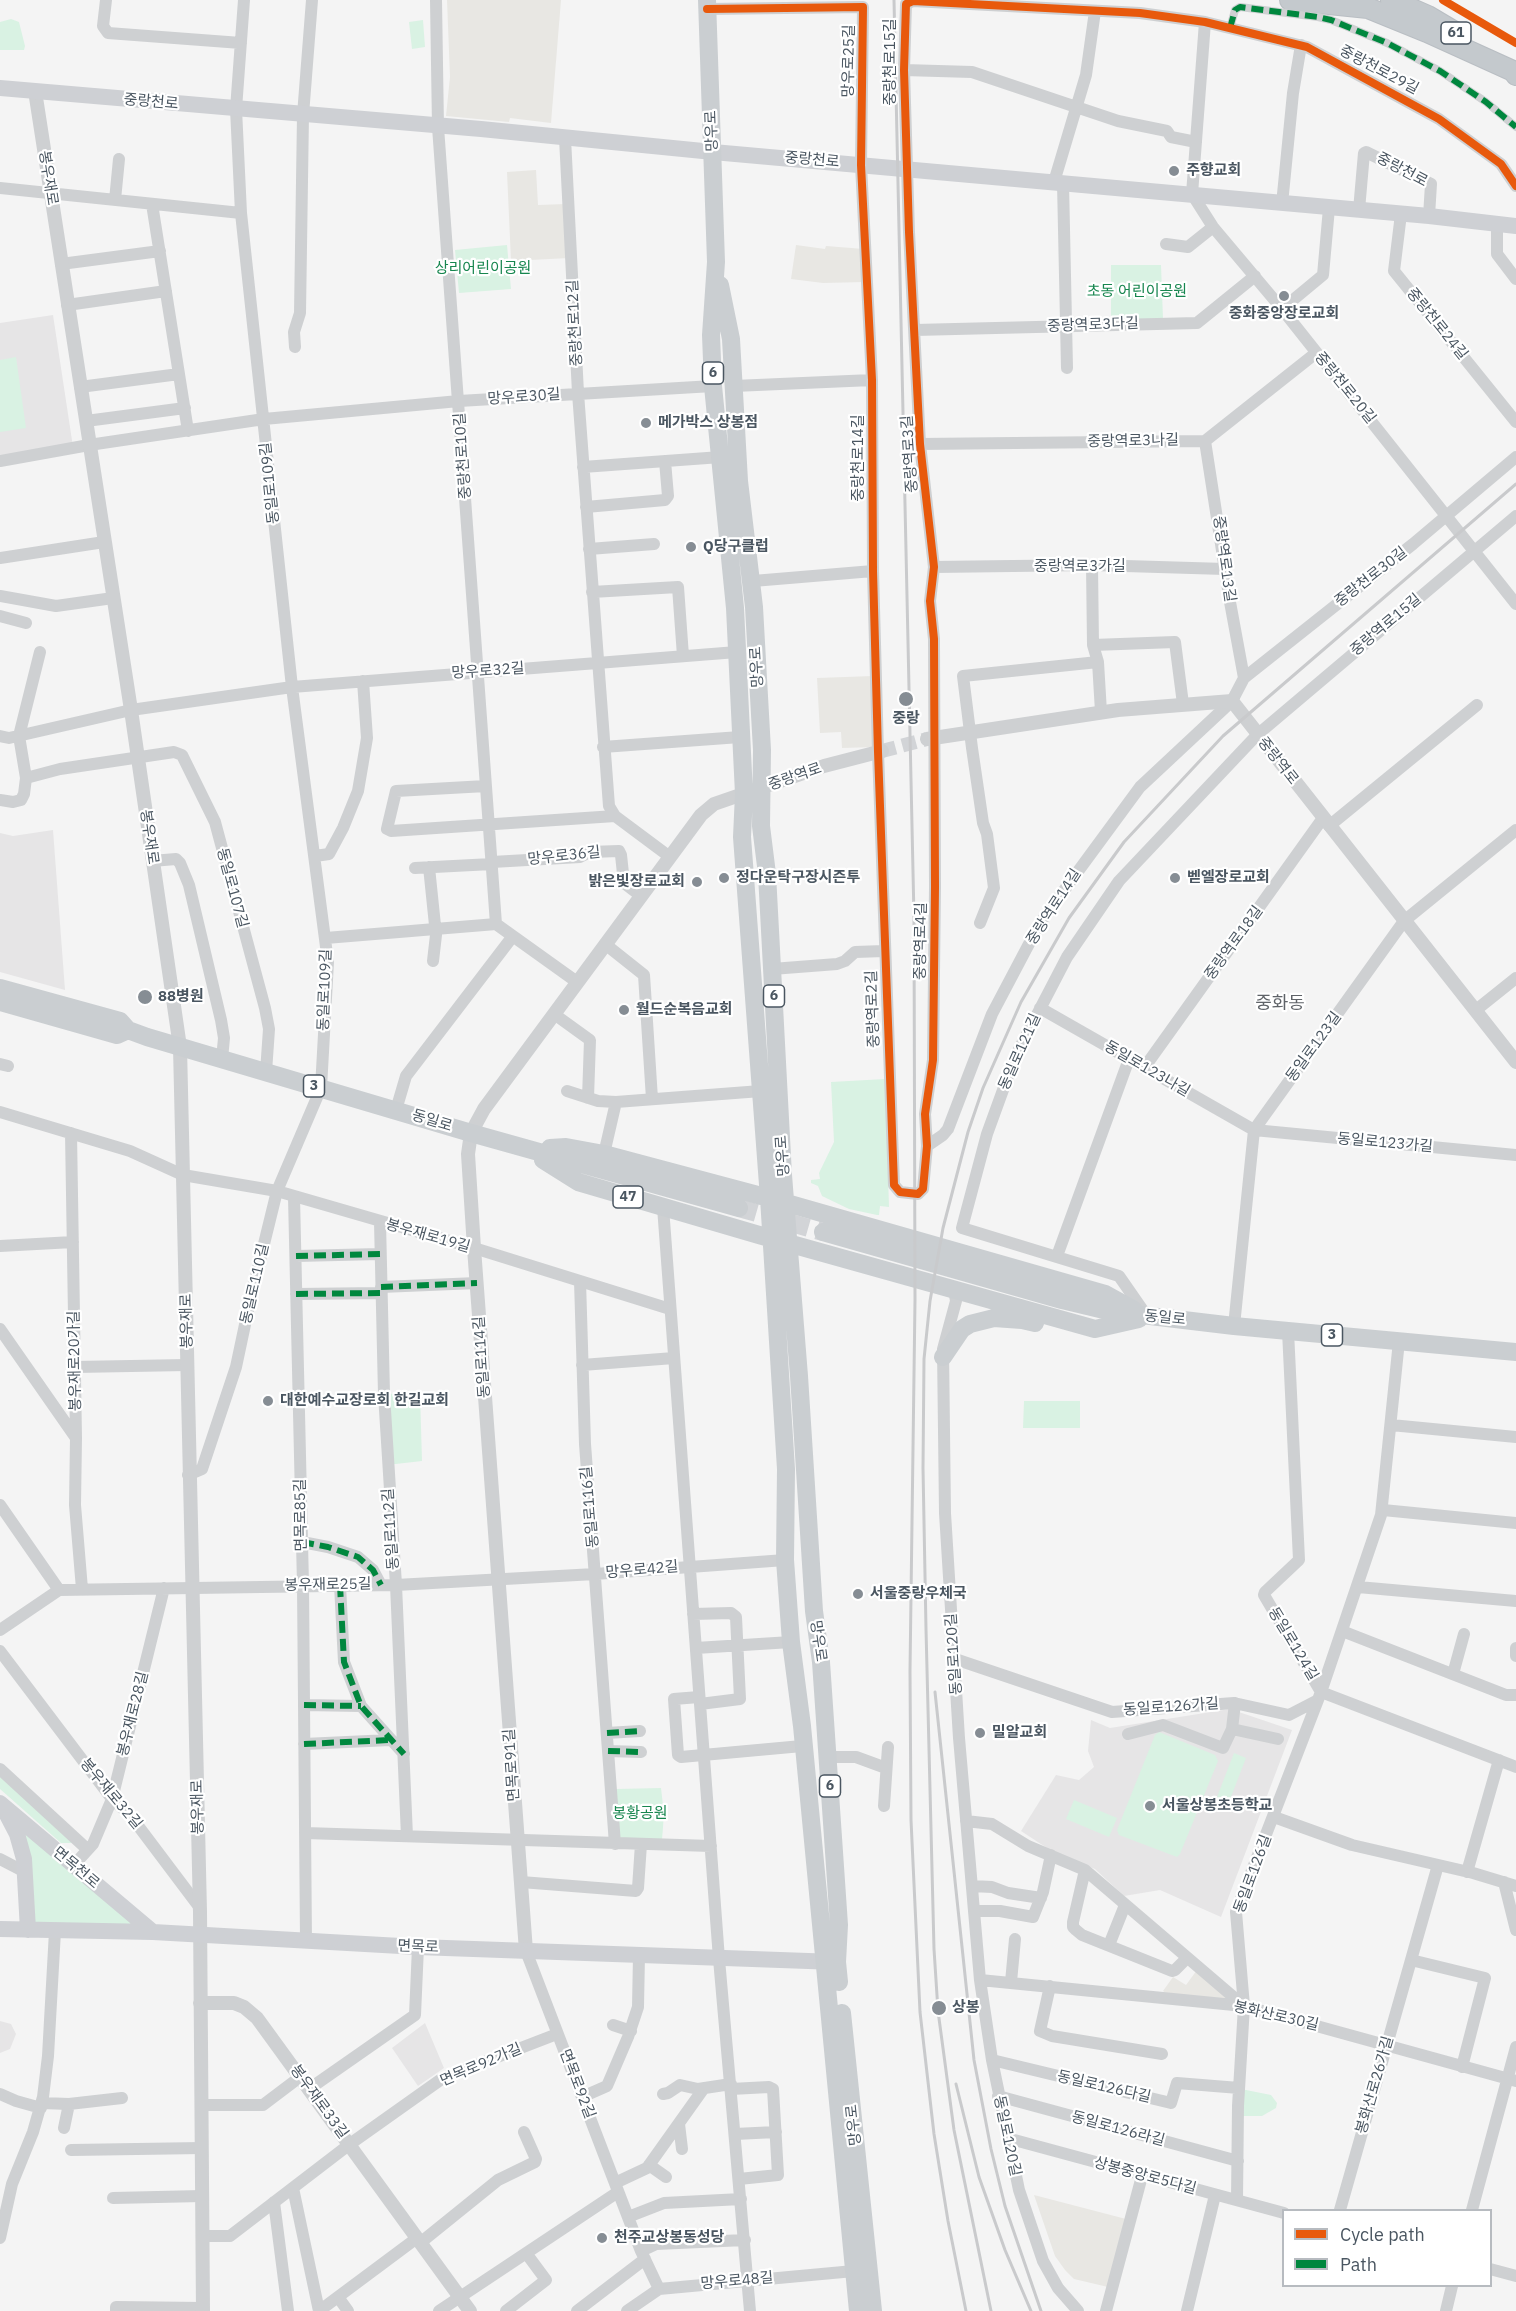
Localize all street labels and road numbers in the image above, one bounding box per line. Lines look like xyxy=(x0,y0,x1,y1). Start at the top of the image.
street label: 중랑천로15길 xyxy=(882,19,900,105)
road number: 61 xyxy=(1441,22,1471,44)
street label: 망우로25길 xyxy=(839,24,859,98)
street label: 중랑천로29길 xyxy=(1336,42,1422,98)
street label: 중랑천로 xyxy=(123,91,179,113)
street label: 망우로 xyxy=(702,110,722,152)
street label: 봉우재로 xyxy=(35,149,61,207)
street label: 중랑천로 xyxy=(784,149,840,171)
street label: 중랑천로 xyxy=(1373,149,1431,191)
street label: 중랑천로12길 xyxy=(564,279,586,367)
street label: 중랑천로24길 xyxy=(1403,285,1471,363)
street label: 중랑역로3다길 xyxy=(1047,314,1139,336)
street label: 중랑천로20길 xyxy=(1311,349,1379,427)
road number: 6 xyxy=(702,362,724,384)
street label: 망우로30길 xyxy=(487,385,561,409)
street label: 중랑천로10길 xyxy=(451,412,475,500)
street label: 중랑역로3길 xyxy=(898,414,922,494)
street label: 중랑천로14길 xyxy=(850,415,868,501)
street label: 중랑역로3나길 xyxy=(1087,431,1179,451)
street label: 동일로109길 xyxy=(257,441,283,525)
street label: 중랑역로13길 xyxy=(1209,515,1239,603)
street label: 중랑천로30길 xyxy=(1331,543,1411,611)
street label: 중랑역로3가길 xyxy=(1034,558,1126,576)
street label: 중랑역로15길 xyxy=(1347,590,1425,660)
street label: 망우로 xyxy=(747,646,767,688)
street label: 망우로32길 xyxy=(451,659,525,683)
street label: 중랑역로 xyxy=(1254,734,1302,788)
street label: 중랑역로 xyxy=(766,760,824,794)
street label: 봉우재로 xyxy=(136,808,162,866)
street label: 망우로36길 xyxy=(527,843,601,869)
street label: 동일로107길 xyxy=(213,846,251,930)
street label: 중랑역로14길 xyxy=(1023,866,1085,948)
street label: 중랑역로4길 xyxy=(911,902,931,980)
street label: 중랑역로18길 xyxy=(1201,903,1267,983)
street label: 동일로109길 xyxy=(315,949,335,1031)
street label: 중랑역로2길 xyxy=(863,970,883,1048)
road number: 6 xyxy=(764,985,784,1007)
street label: 동일로123길 xyxy=(1283,1008,1345,1086)
street label: 동일로121길 xyxy=(995,1011,1045,1093)
street label: 동일로123나길 xyxy=(1101,1037,1193,1101)
road number: 3 xyxy=(304,1075,324,1097)
street label: 동일로 xyxy=(410,1106,454,1136)
street label: 동일로123가길 xyxy=(1336,1130,1434,1156)
street label: 망우로 xyxy=(773,1135,793,1177)
road number: 47 xyxy=(613,1186,643,1208)
street label: 봉우재로19길 xyxy=(384,1215,472,1257)
street label: 동일로110길 xyxy=(237,1242,273,1326)
street label: 봉우재로 xyxy=(178,1293,196,1349)
street label: 동일로 xyxy=(1143,1307,1187,1329)
street label: 봉우재로20가길 xyxy=(65,1310,85,1412)
street label: 동일로114길 xyxy=(470,1315,494,1399)
road number: 3 xyxy=(1322,1324,1342,1346)
street label: 동일로116길 xyxy=(577,1465,603,1549)
street label: 면목로85길 xyxy=(291,1478,311,1552)
street label: 동일로112길 xyxy=(379,1487,403,1571)
street label: 망우로42길 xyxy=(605,1558,679,1582)
street label: 봉우재로25길 xyxy=(284,1575,372,1595)
street label: 동일로124길 xyxy=(1264,1604,1322,1684)
street label: 동일로120길 xyxy=(942,1612,966,1696)
street label: 망우로 xyxy=(806,1619,830,1663)
street label: 봉우재로28길 xyxy=(114,1670,152,1758)
street label: 동일로126가길 xyxy=(1122,1695,1220,1719)
street label: 면목로91길 xyxy=(500,1728,524,1802)
street label: 봉우재로32길 xyxy=(76,1755,146,1833)
road number: 6 xyxy=(820,1775,840,1797)
street label: 봉우재로 xyxy=(189,1779,207,1835)
street label: 동일로126길 xyxy=(1230,1832,1276,1916)
street label: 면목천로 xyxy=(49,1843,103,1893)
street label: 면목로 xyxy=(397,1937,439,1957)
street label: 봉화산로30길 xyxy=(1232,1997,1320,2035)
street label: 봉화산로26가길 xyxy=(1352,2034,1398,2136)
street label: 면목로92가길 xyxy=(437,2040,525,2090)
street label: 면목로92길 xyxy=(555,2047,599,2121)
street label: 봉우재로33길 xyxy=(286,2062,352,2142)
street label: 동일로126다길 xyxy=(1055,2067,1153,2107)
street label: 동일로120길 xyxy=(990,2094,1024,2178)
street label: 망우로 xyxy=(843,2103,865,2147)
street label: 동일로126라길 xyxy=(1069,2108,1167,2150)
street label: 상봉중앙로5다길 xyxy=(1092,2154,1198,2198)
street label: 망우로48길 xyxy=(700,2269,774,2293)

